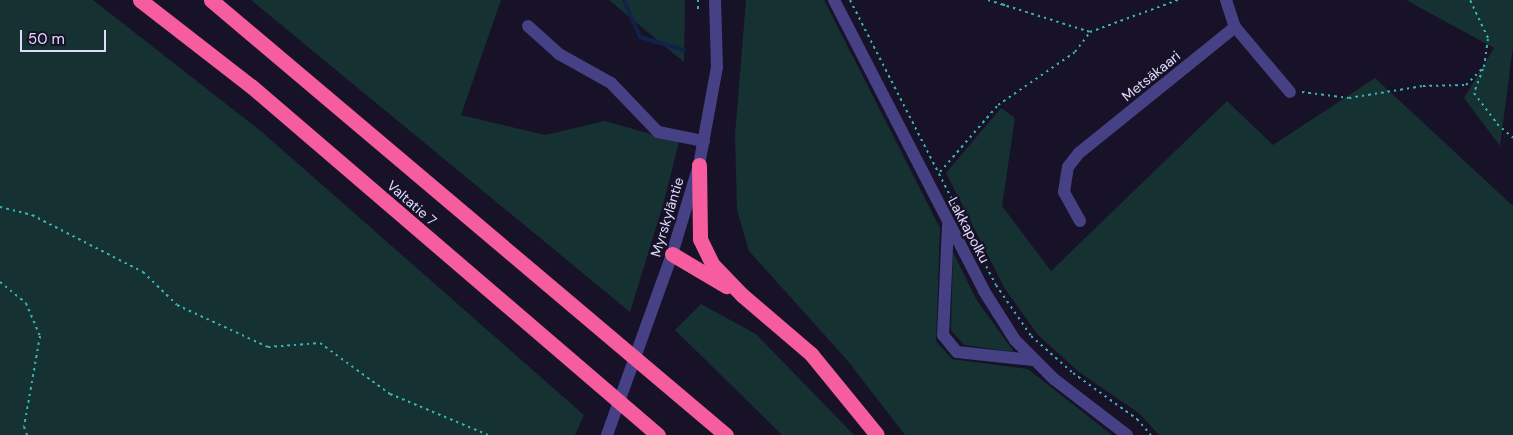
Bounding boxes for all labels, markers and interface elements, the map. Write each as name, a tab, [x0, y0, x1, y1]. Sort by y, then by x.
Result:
scale bar	[22, 20, 109, 52]
text: 50 m	[28, 29, 65, 49]
street label: Metsäkaari	[1118, 47, 1184, 105]
street label: Myrskyläntie	[647, 175, 687, 259]
street label: Valtatie 7	[384, 177, 440, 229]
street label: Lakkapolku	[945, 194, 993, 266]

